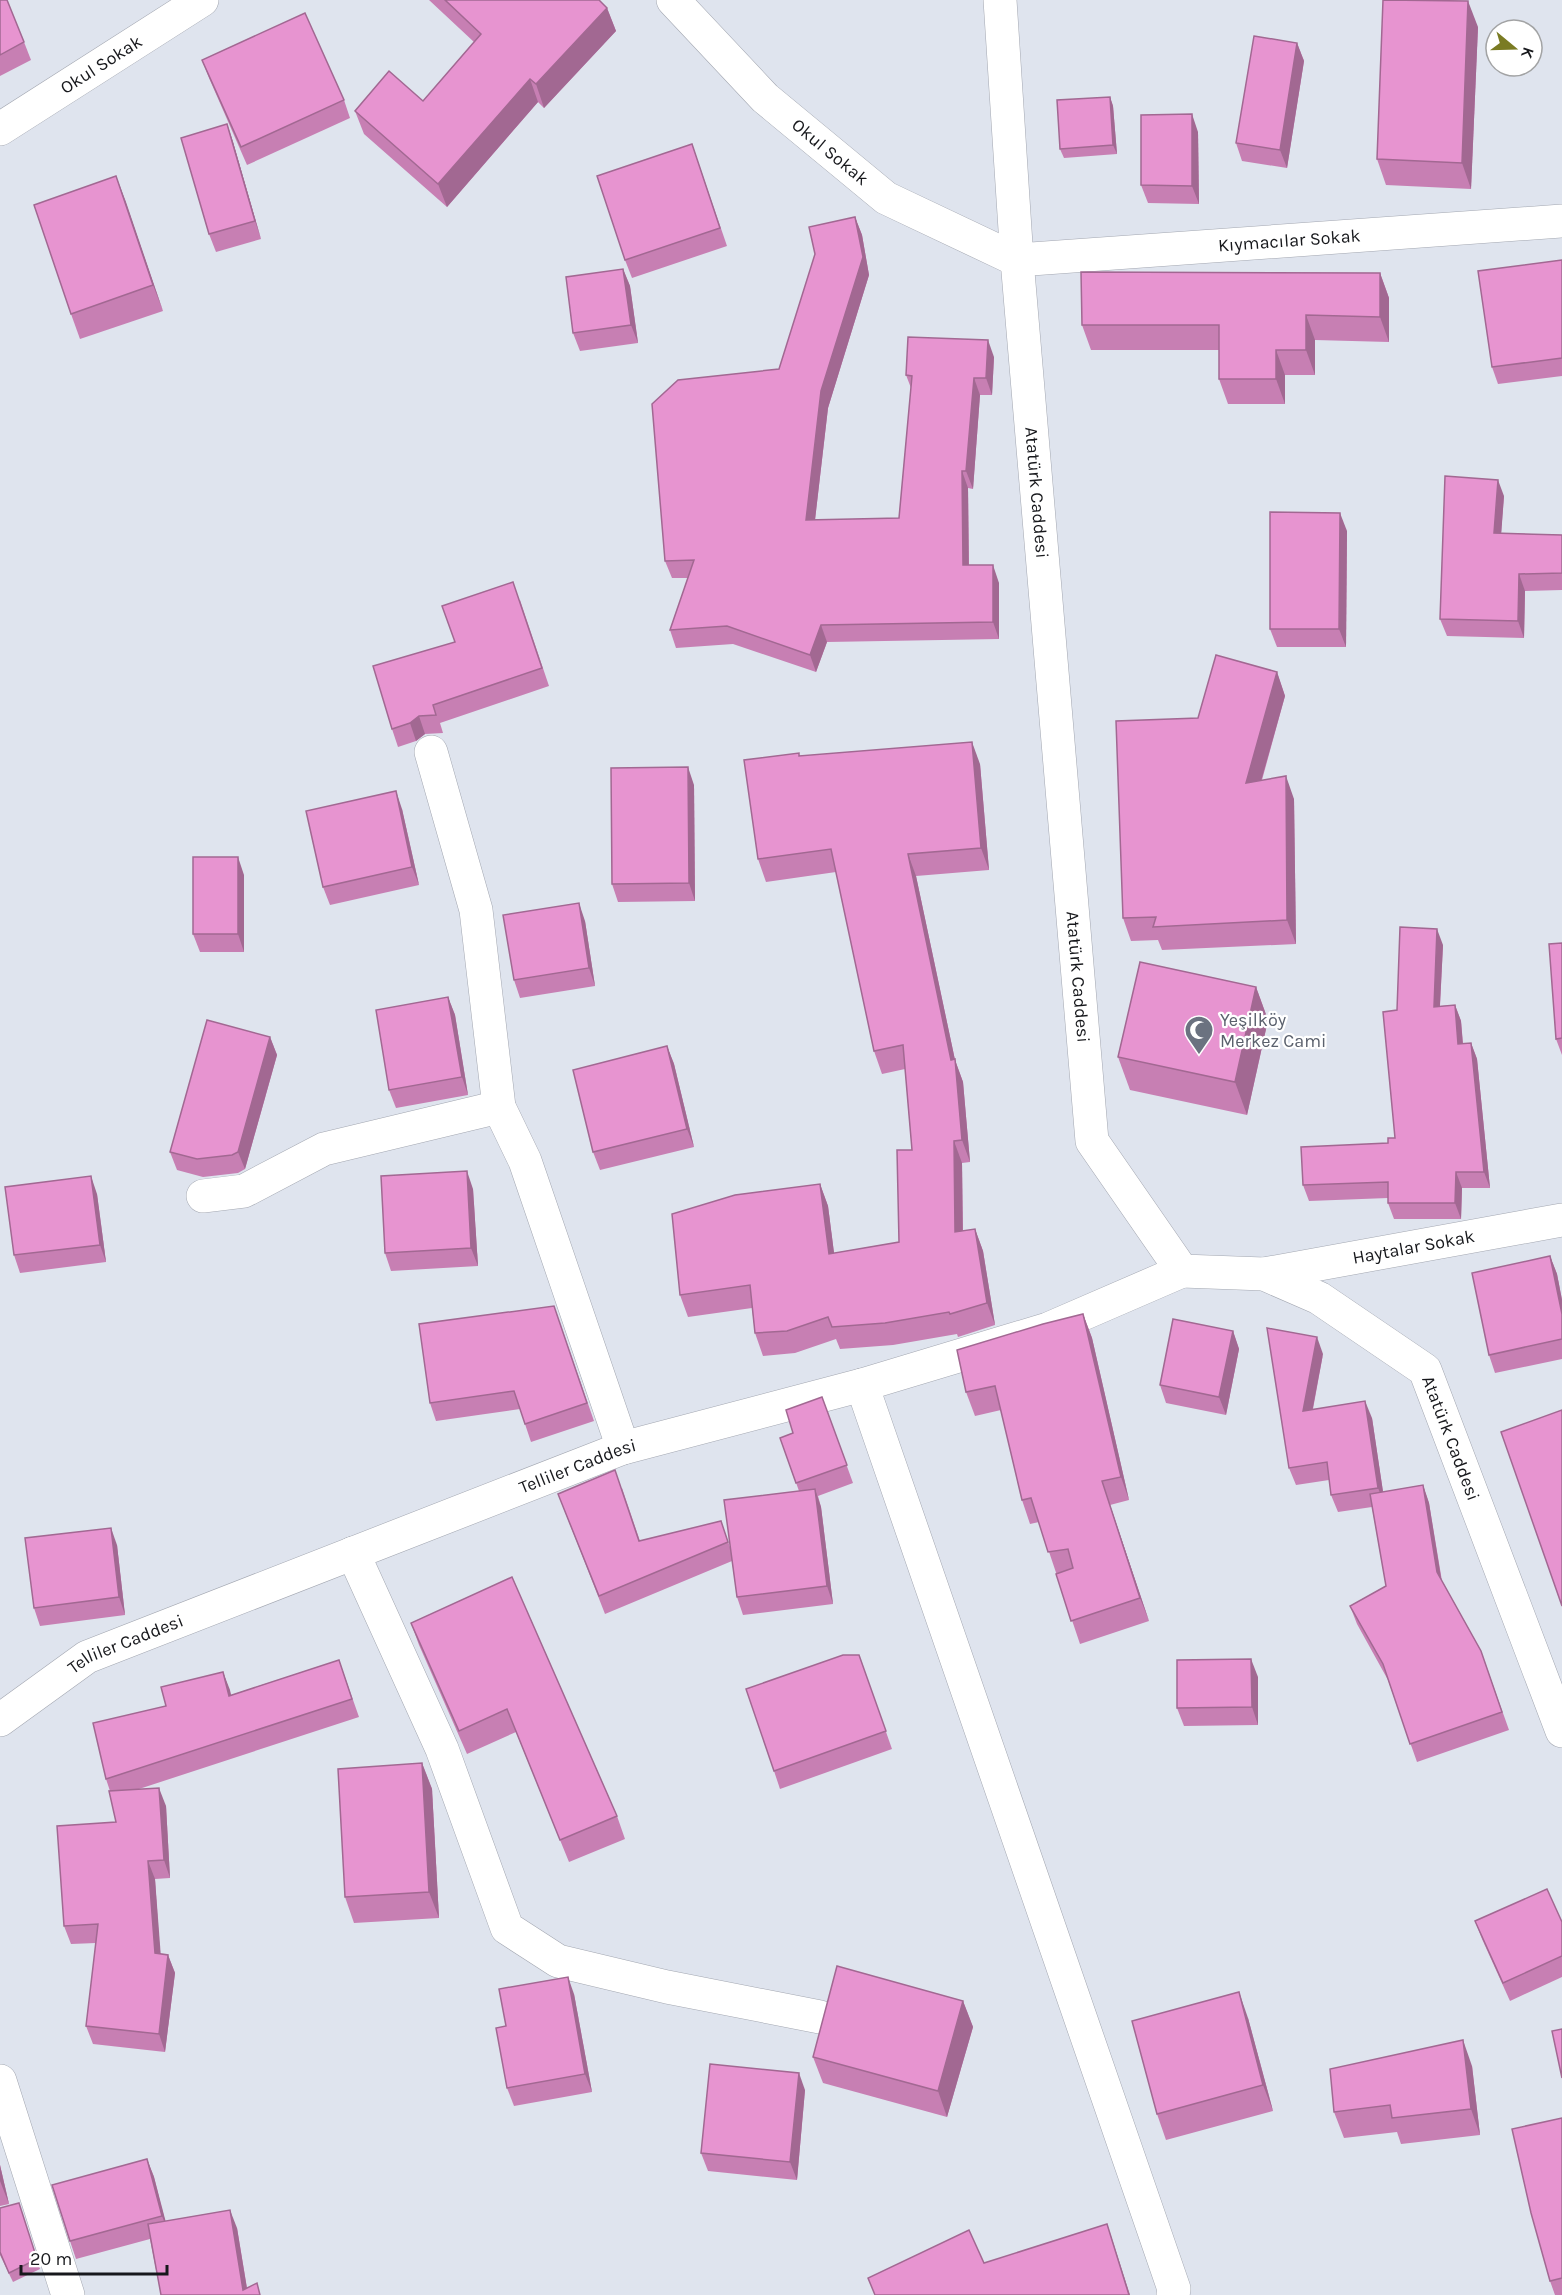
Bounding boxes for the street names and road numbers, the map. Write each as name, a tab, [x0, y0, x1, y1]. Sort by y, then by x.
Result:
street label: Okul Sokak	[56, 30, 146, 99]
street label: Okul Sokak	[787, 114, 873, 190]
street label: Kıymacılar Sokak	[1217, 224, 1361, 257]
street label: Atatürk Caddesi	[1020, 426, 1053, 559]
street label: Atatürk Caddesi	[1061, 910, 1095, 1044]
street label: Haytalar Sokak	[1351, 1225, 1476, 1269]
street label: Atatürk Caddesi	[1417, 1373, 1485, 1504]
street label: Telliler Caddesi	[516, 1434, 639, 1498]
street label: Telliler Caddesi	[63, 1610, 187, 1678]

